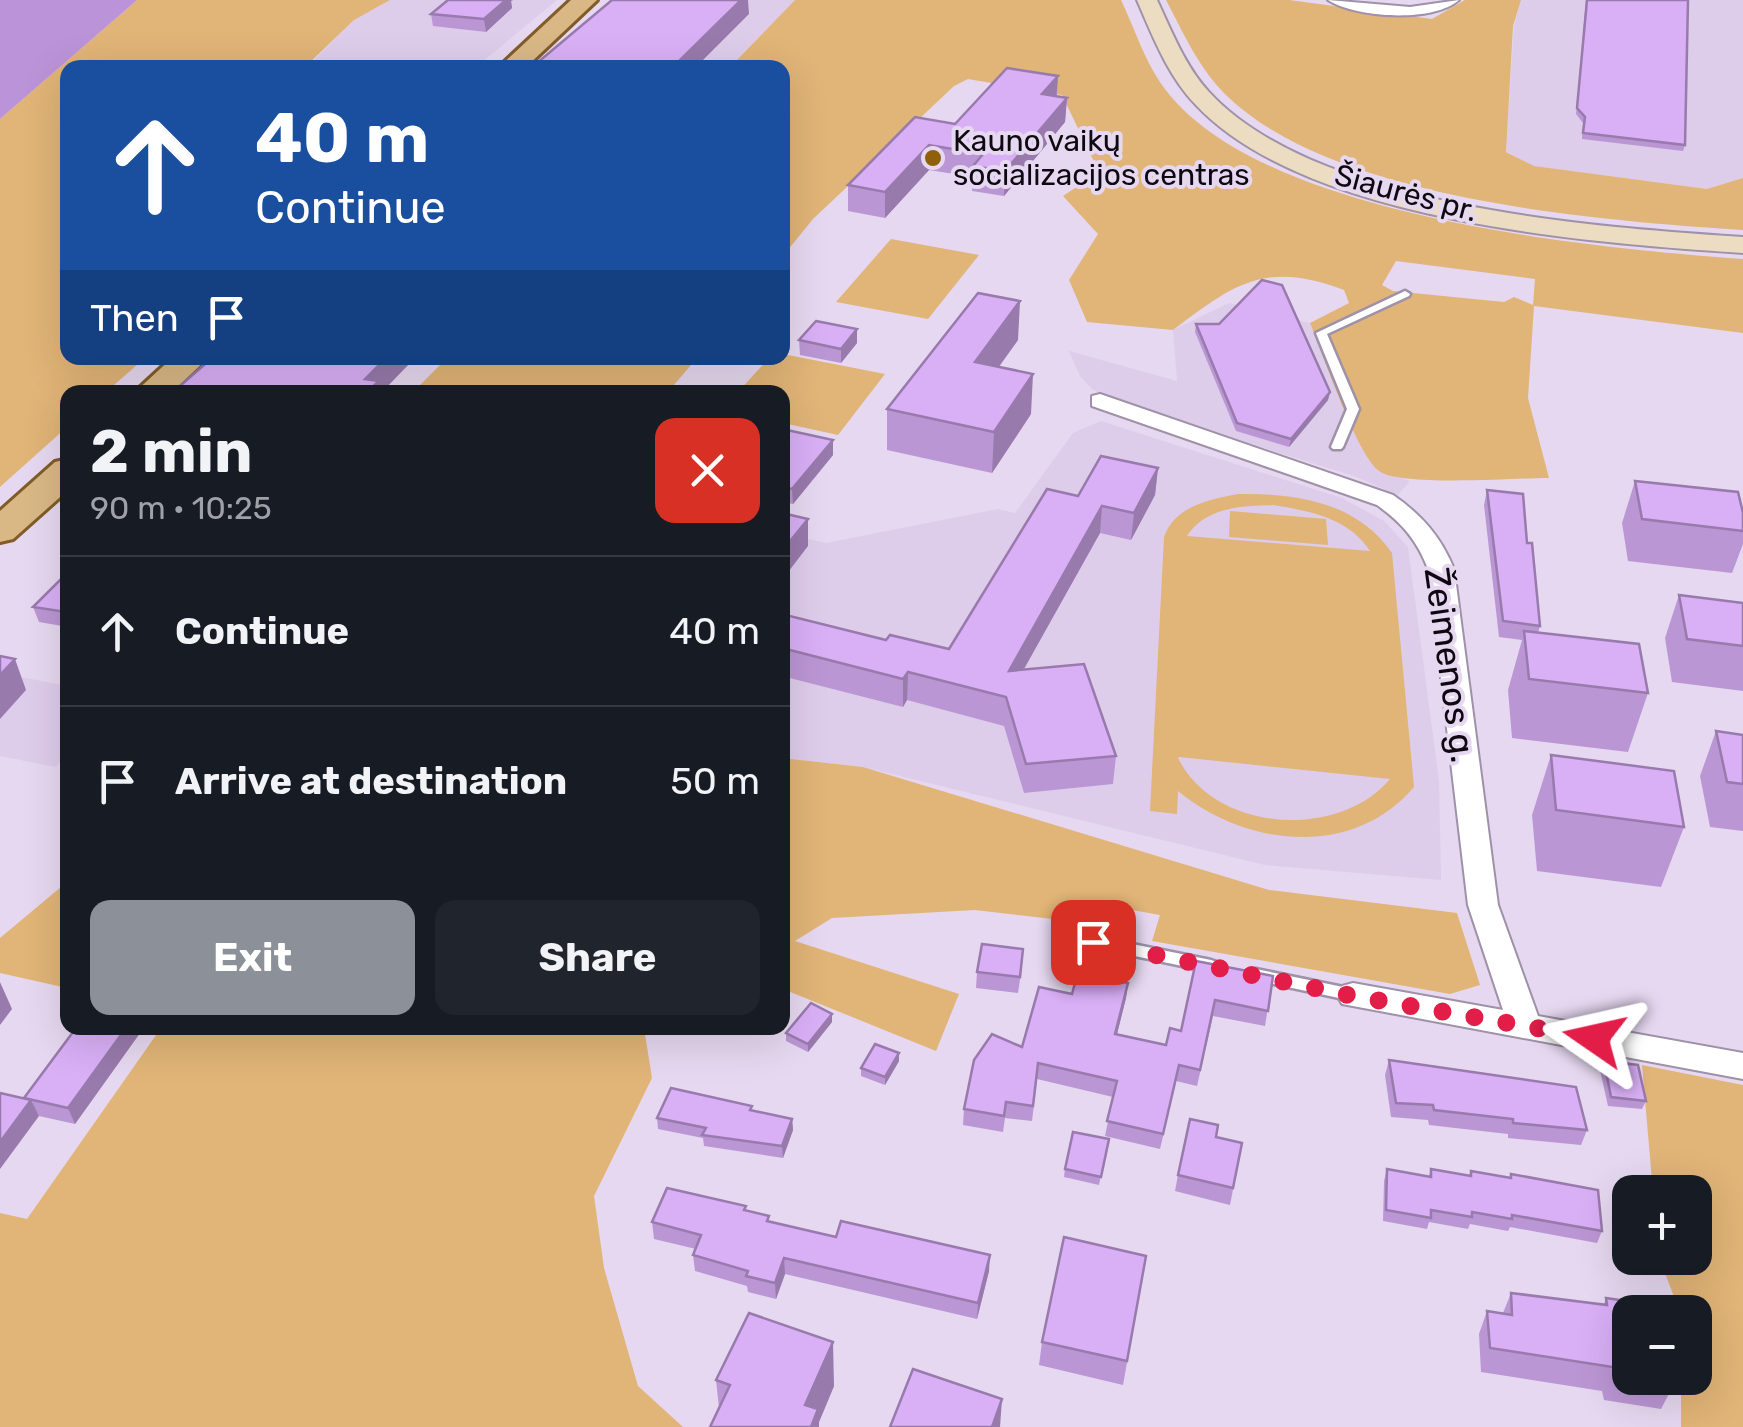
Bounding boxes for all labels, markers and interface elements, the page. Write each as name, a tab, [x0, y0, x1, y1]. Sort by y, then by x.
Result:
text: 40 m	[255, 97, 429, 180]
icon: ahead	[90, 100, 220, 230]
place label: Kauno vaikų socializacijos centras	[953, 123, 1250, 193]
marker: Kauno vaikų socializacijos centras	[922, 147, 944, 169]
street label: Šiaurės pr.	[1331, 157, 1481, 229]
text: Continue	[255, 181, 446, 234]
icon: arrive	[199, 290, 254, 345]
text: Then	[90, 295, 179, 341]
text: 2 min	[90, 416, 252, 487]
button: close	[655, 418, 760, 523]
text: 90 m · 10:25	[90, 489, 272, 527]
street label: Žeimenos g.	[1416, 565, 1484, 765]
icon: ahead	[90, 604, 145, 659]
text: Continue	[175, 608, 349, 654]
text: 40 m	[669, 608, 760, 654]
icon: arrive	[90, 754, 145, 809]
text: Arrive at destination	[175, 758, 567, 804]
text: 50 m	[670, 758, 760, 804]
button: Exit	[90, 900, 415, 1015]
button: Share	[435, 900, 760, 1015]
pin	[1051, 900, 1136, 985]
icon: arrive	[1066, 915, 1121, 970]
position arrow	[1542, 986, 1646, 1090]
map controls	[1612, 1175, 1712, 1395]
button: +	[1612, 1175, 1712, 1275]
button: −	[1612, 1295, 1712, 1395]

